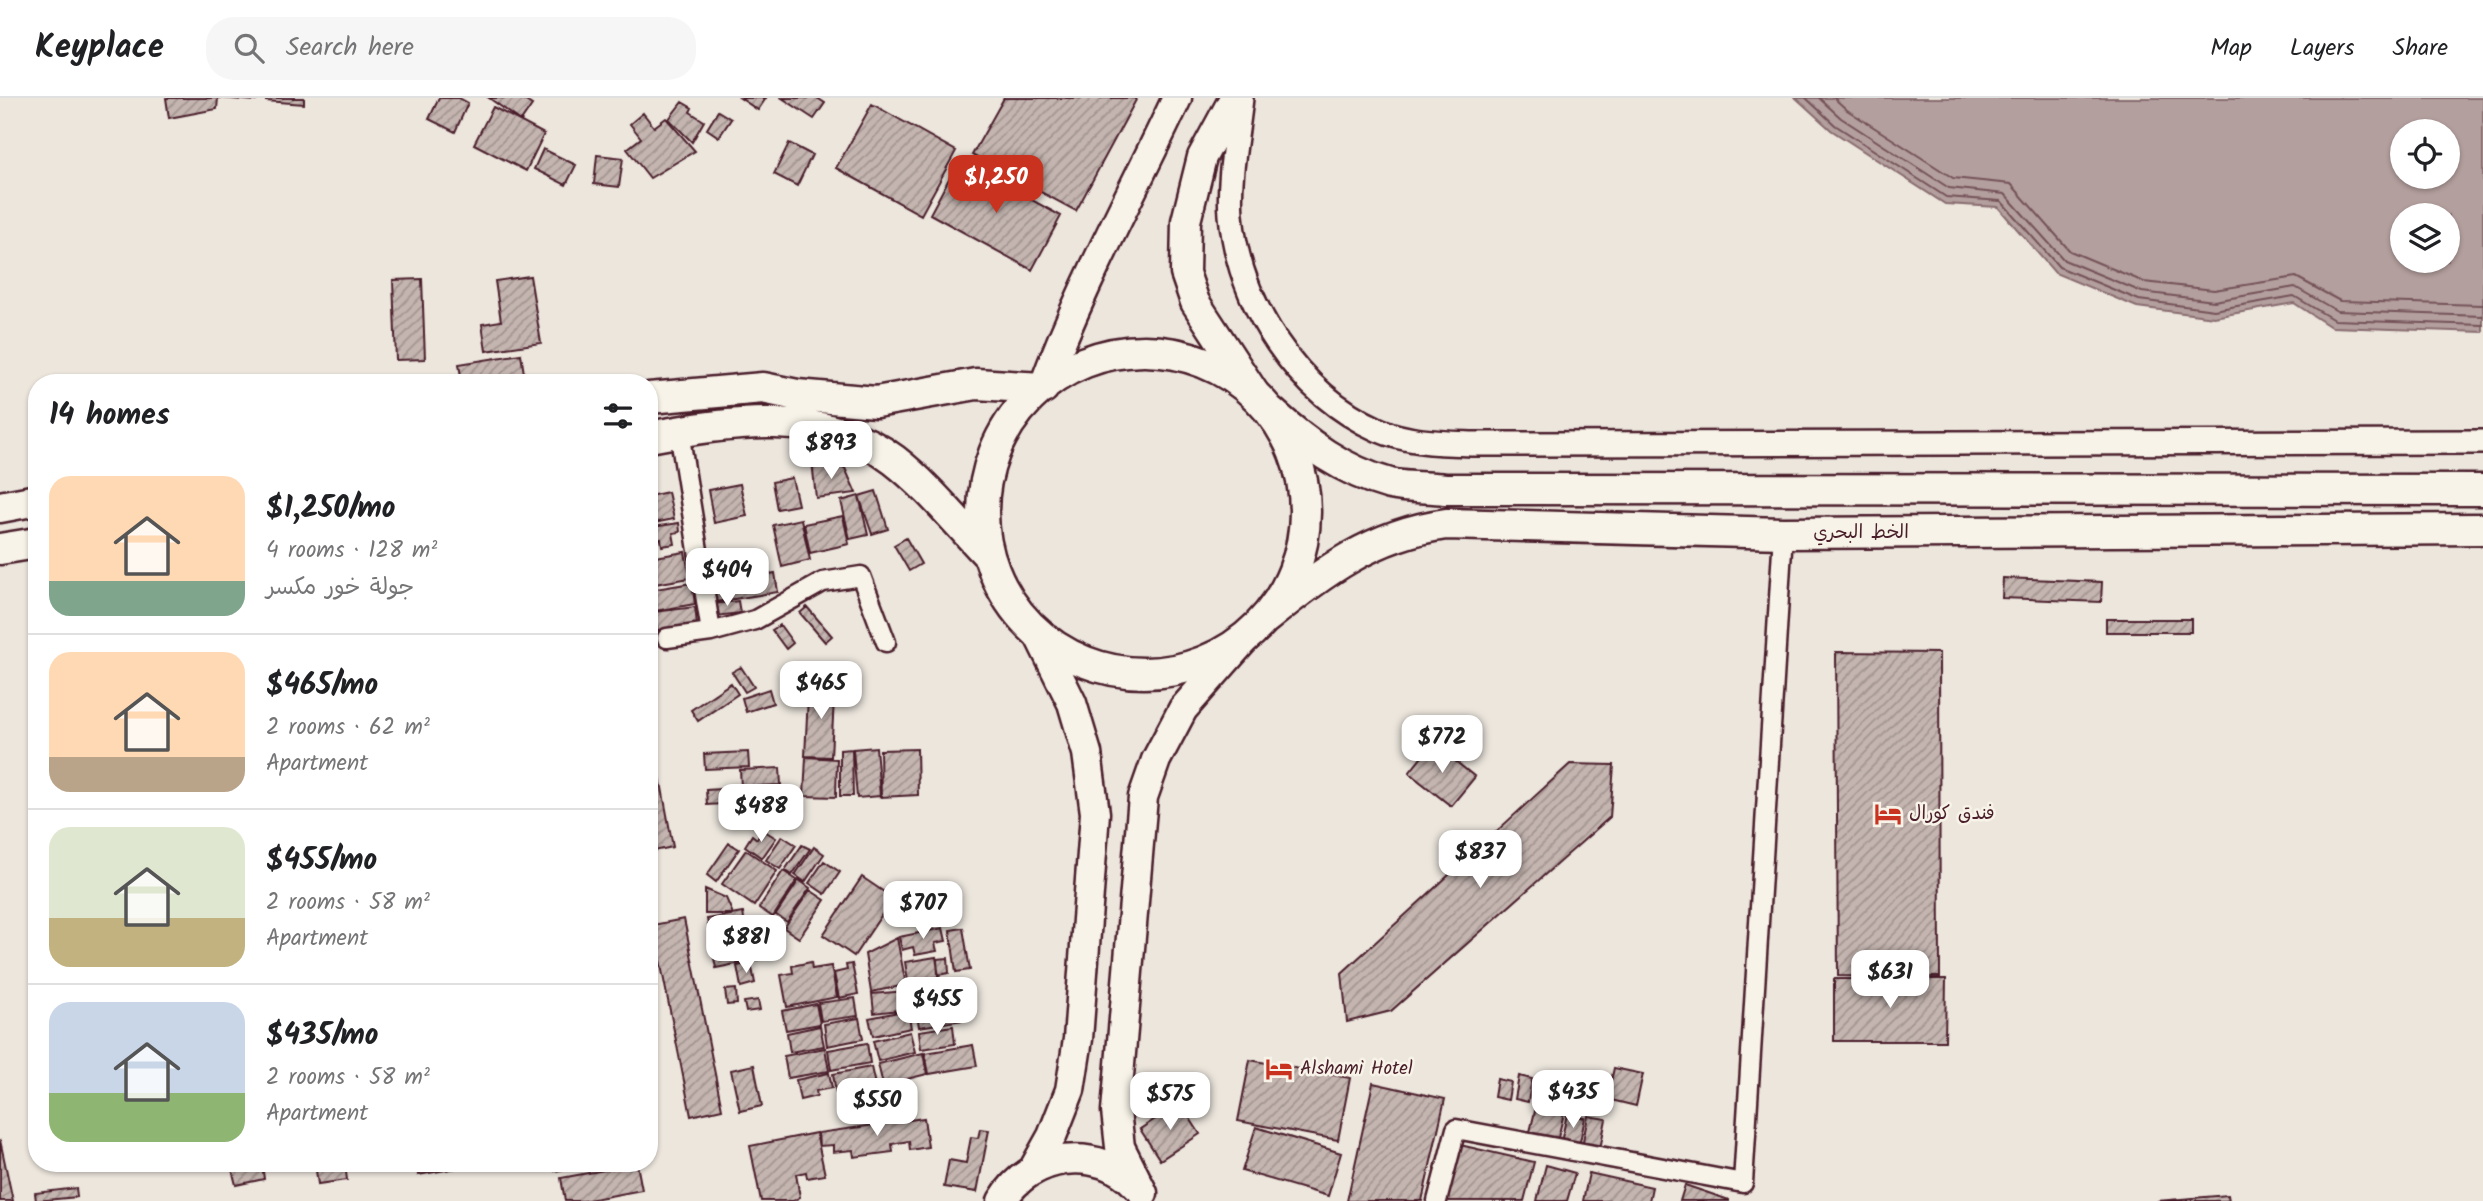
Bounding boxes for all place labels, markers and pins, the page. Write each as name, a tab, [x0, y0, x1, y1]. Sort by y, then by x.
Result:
pin: $1,250	[939, 156, 1053, 215]
pin: $893	[790, 422, 872, 481]
pin: $404	[686, 548, 768, 608]
pin: $465	[780, 662, 862, 721]
pin: $772	[1401, 716, 1483, 775]
pin: $488	[720, 784, 802, 844]
hotel icon: فندق كورال	[1873, 799, 1903, 829]
place label: فندق كورال	[1909, 799, 1995, 829]
pin: $837	[1439, 830, 1521, 890]
pin: $707	[882, 882, 964, 941]
pin: $881	[705, 916, 787, 975]
pin: $631	[1849, 950, 1931, 1010]
pin: $455	[896, 978, 978, 1037]
hotel icon: Alshami Hotel	[1264, 1054, 1294, 1084]
place label: Alshami Hotel	[1300, 1054, 1413, 1084]
pin: $435	[1532, 1070, 1614, 1130]
pin: $575	[1129, 1072, 1211, 1132]
pin: $550	[836, 1079, 918, 1138]

